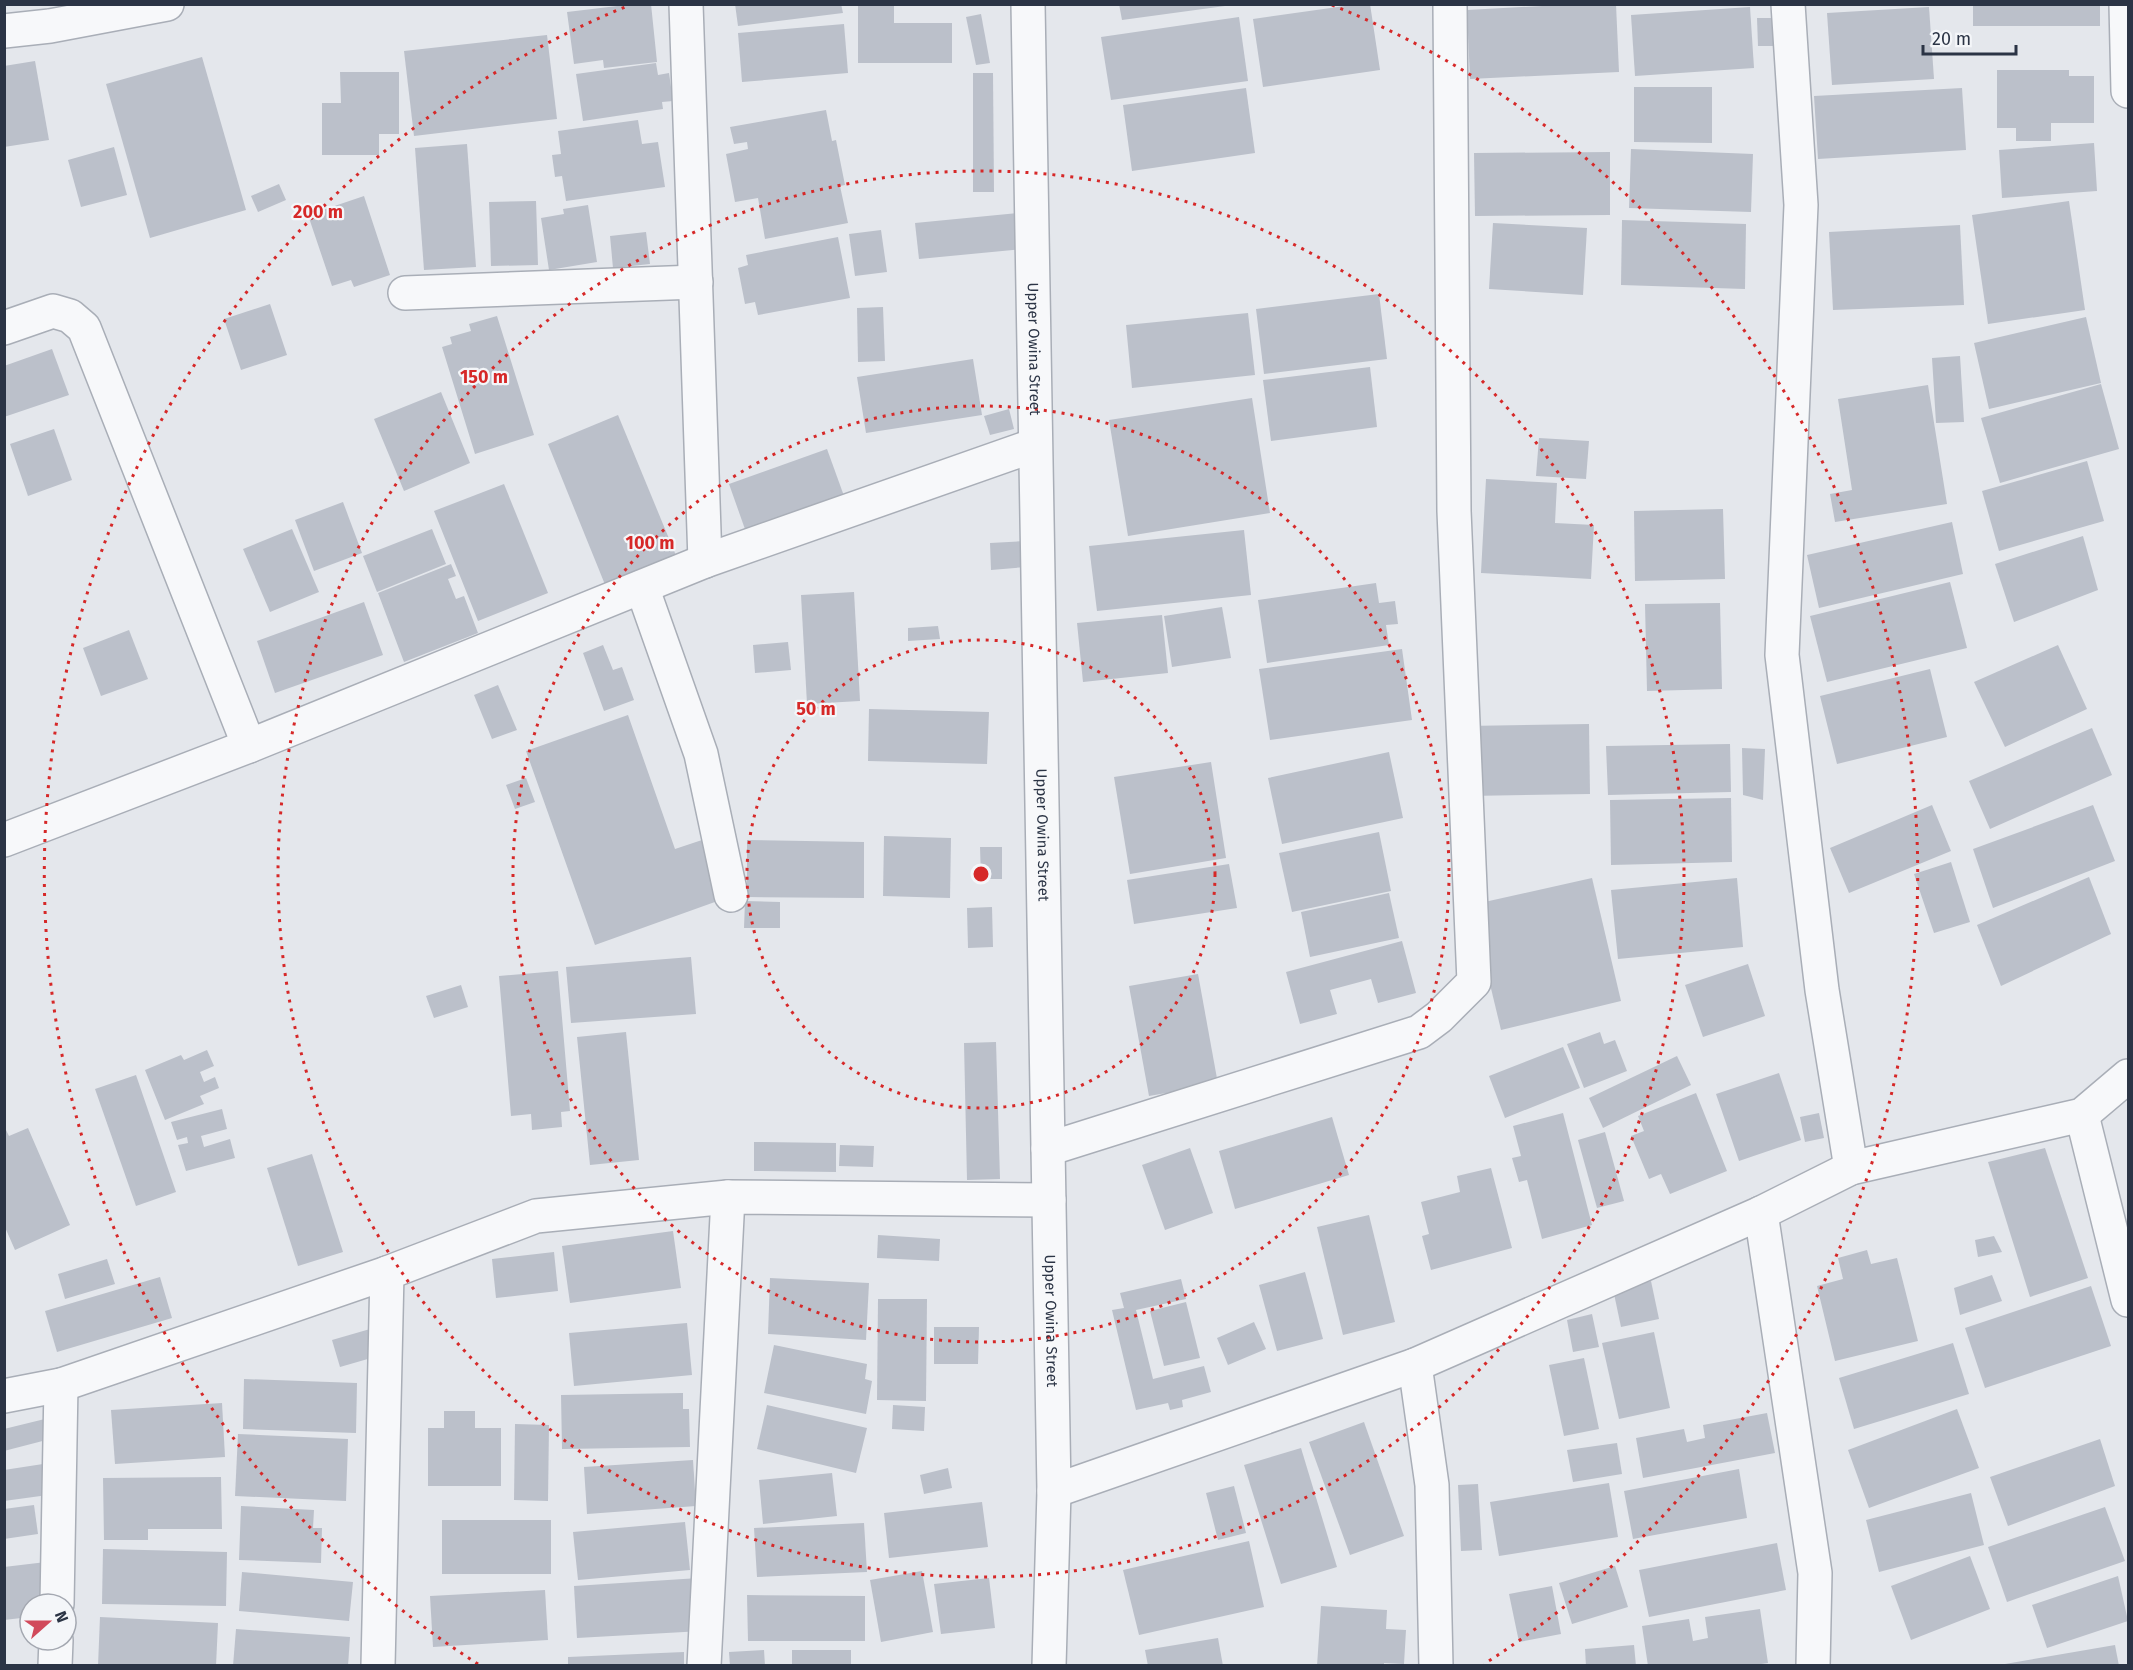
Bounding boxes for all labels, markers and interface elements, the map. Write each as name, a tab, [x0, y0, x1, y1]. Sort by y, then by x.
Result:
scale bar	[1923, 18, 2016, 56]
text: 20 m	[1932, 28, 1971, 50]
text: 200 m	[293, 201, 343, 223]
street label: Upper Owina Street	[1024, 282, 1044, 416]
text: 150 m	[460, 366, 508, 388]
text: 100 m	[626, 532, 674, 554]
text: 50 m	[796, 698, 836, 720]
street label: Upper Owina Street	[1032, 768, 1053, 902]
centre of rings	[971, 864, 991, 884]
street label: Upper Owina Street	[1041, 1254, 1061, 1388]
north arrow	[18, 1592, 78, 1652]
text: N	[51, 1608, 72, 1625]

